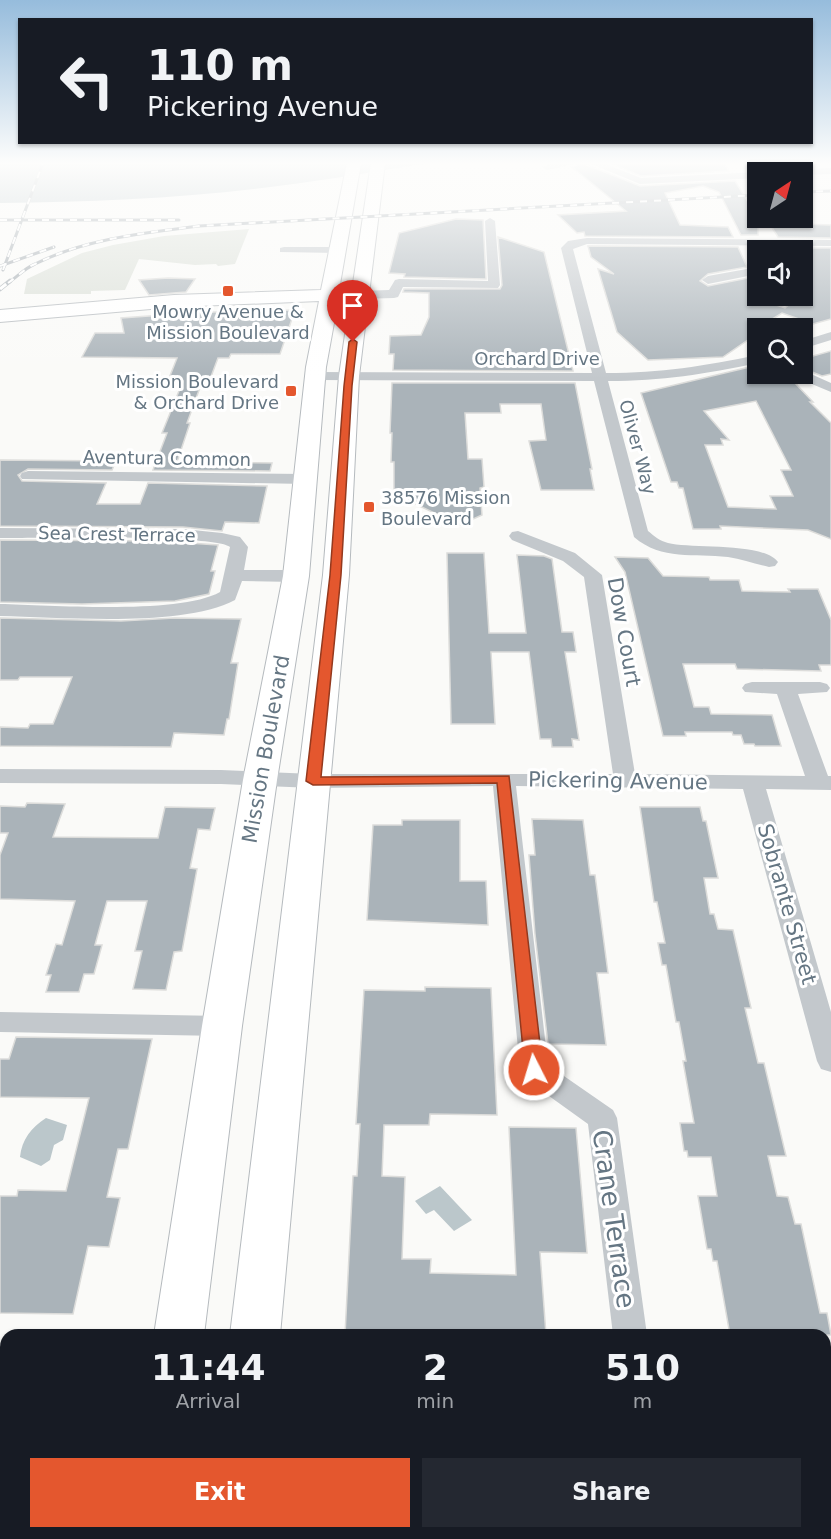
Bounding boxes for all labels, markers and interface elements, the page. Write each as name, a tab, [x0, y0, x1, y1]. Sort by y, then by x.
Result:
text: 110 m	[147, 41, 293, 90]
icon: left	[48, 42, 126, 120]
text: Pickering Avenue	[147, 91, 378, 122]
north arrow	[747, 162, 813, 228]
map controls	[747, 162, 813, 384]
button: sound	[747, 240, 813, 306]
pin	[327, 280, 378, 342]
marker: Mowry Avenue & Mission Boulevard	[221, 284, 235, 298]
icon: arrive	[336, 289, 369, 322]
place label: Mowry Avenue & Mission Boulevard	[146, 301, 310, 343]
button: search	[747, 318, 813, 384]
street label: Orchard Drive	[474, 348, 600, 369]
place label: Mission Boulevard & Orchard Drive	[116, 371, 279, 413]
marker: Mission Boulevard & Orchard Drive	[284, 384, 298, 398]
street label: Oliver Way	[615, 397, 661, 497]
street label: Aventura Common	[83, 446, 251, 470]
place label: 38576 Mission Boulevard	[381, 487, 511, 529]
marker: 38576 Mission Boulevard	[362, 500, 376, 514]
street label: Sea Crest Terrace	[38, 522, 196, 546]
street label: Dow Court	[603, 575, 645, 689]
street label: Mission Boulevard	[238, 653, 294, 845]
street label: Pickering Avenue	[528, 767, 708, 795]
street label: Sobrante Street	[753, 821, 821, 987]
position arrow	[502, 1038, 566, 1102]
street label: Crane Terrace	[587, 1128, 641, 1310]
text: 11:44	[151, 1347, 265, 1388]
text: 2	[423, 1347, 448, 1388]
text: 510	[605, 1347, 680, 1388]
text: Arrival	[176, 1389, 241, 1413]
text: min	[416, 1389, 454, 1413]
text: m	[633, 1389, 652, 1413]
button: Exit	[30, 1458, 410, 1527]
button: Share	[422, 1458, 801, 1527]

